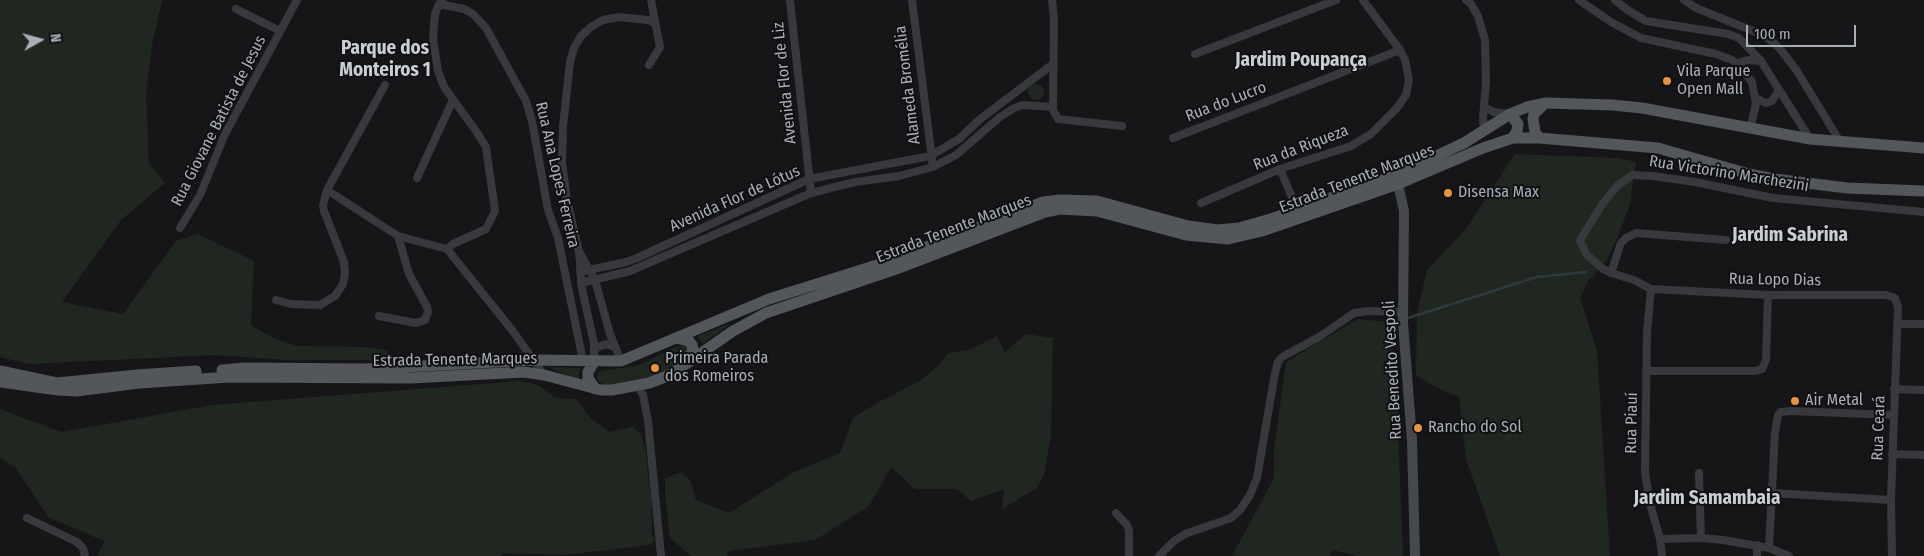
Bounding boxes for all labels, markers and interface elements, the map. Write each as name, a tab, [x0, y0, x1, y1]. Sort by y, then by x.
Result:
north arrow	[15, 15, 65, 65]
scale bar	[1749, 15, 1859, 47]
street label: Avenida Flor de Liz	[769, 21, 801, 145]
street label: Alameda Bromélia	[891, 25, 925, 145]
text: 100 m	[1754, 25, 1791, 43]
street label: Rua Giovane Batista de Jesus	[168, 32, 270, 210]
text: N	[46, 33, 64, 43]
district label: Parque dos Monteiros 1	[339, 38, 431, 82]
district label: Jardim Poupança	[1235, 50, 1367, 72]
place label: Vila Parque Open Mall	[1677, 62, 1750, 100]
marker: Vila Parque Open Mall	[1661, 75, 1673, 87]
street label: Rua do Lucro	[1183, 78, 1269, 126]
street label: Rua Ana Lopes Ferreira	[531, 100, 583, 250]
street label: Rua da Riqueza	[1251, 121, 1351, 175]
street label: Estrada Tenente Marques	[1277, 141, 1437, 217]
street label: Rua Victorino Marchezini	[1648, 152, 1810, 196]
street label: Avenida Flor de Lótus	[667, 162, 803, 236]
place label: Disensa Max	[1458, 183, 1539, 203]
marker: Disensa Max	[1442, 187, 1454, 199]
street label: Estrada Tenente Marques	[874, 191, 1034, 267]
district label: Jardim Sabrina	[1732, 225, 1848, 247]
street label: Rua Lopo Dias	[1729, 270, 1821, 290]
street label: Rua Benedito Vespoli	[1380, 300, 1406, 440]
street label: Estrada Tenente Marques	[373, 349, 537, 371]
place label: Primeira Parada dos Romeiros	[665, 349, 768, 387]
marker: Primeira Parada dos Romeiros	[649, 362, 661, 374]
place label: Air Metal	[1805, 391, 1863, 411]
street label: Rua Piauí	[1622, 392, 1642, 454]
marker: Air Metal	[1789, 395, 1801, 407]
street label: Rua Ceará	[1868, 395, 1890, 461]
place label: Rancho do Sol	[1428, 418, 1522, 438]
marker: Rancho do Sol	[1412, 422, 1424, 434]
district label: Jardim Samambaia	[1634, 488, 1780, 510]

